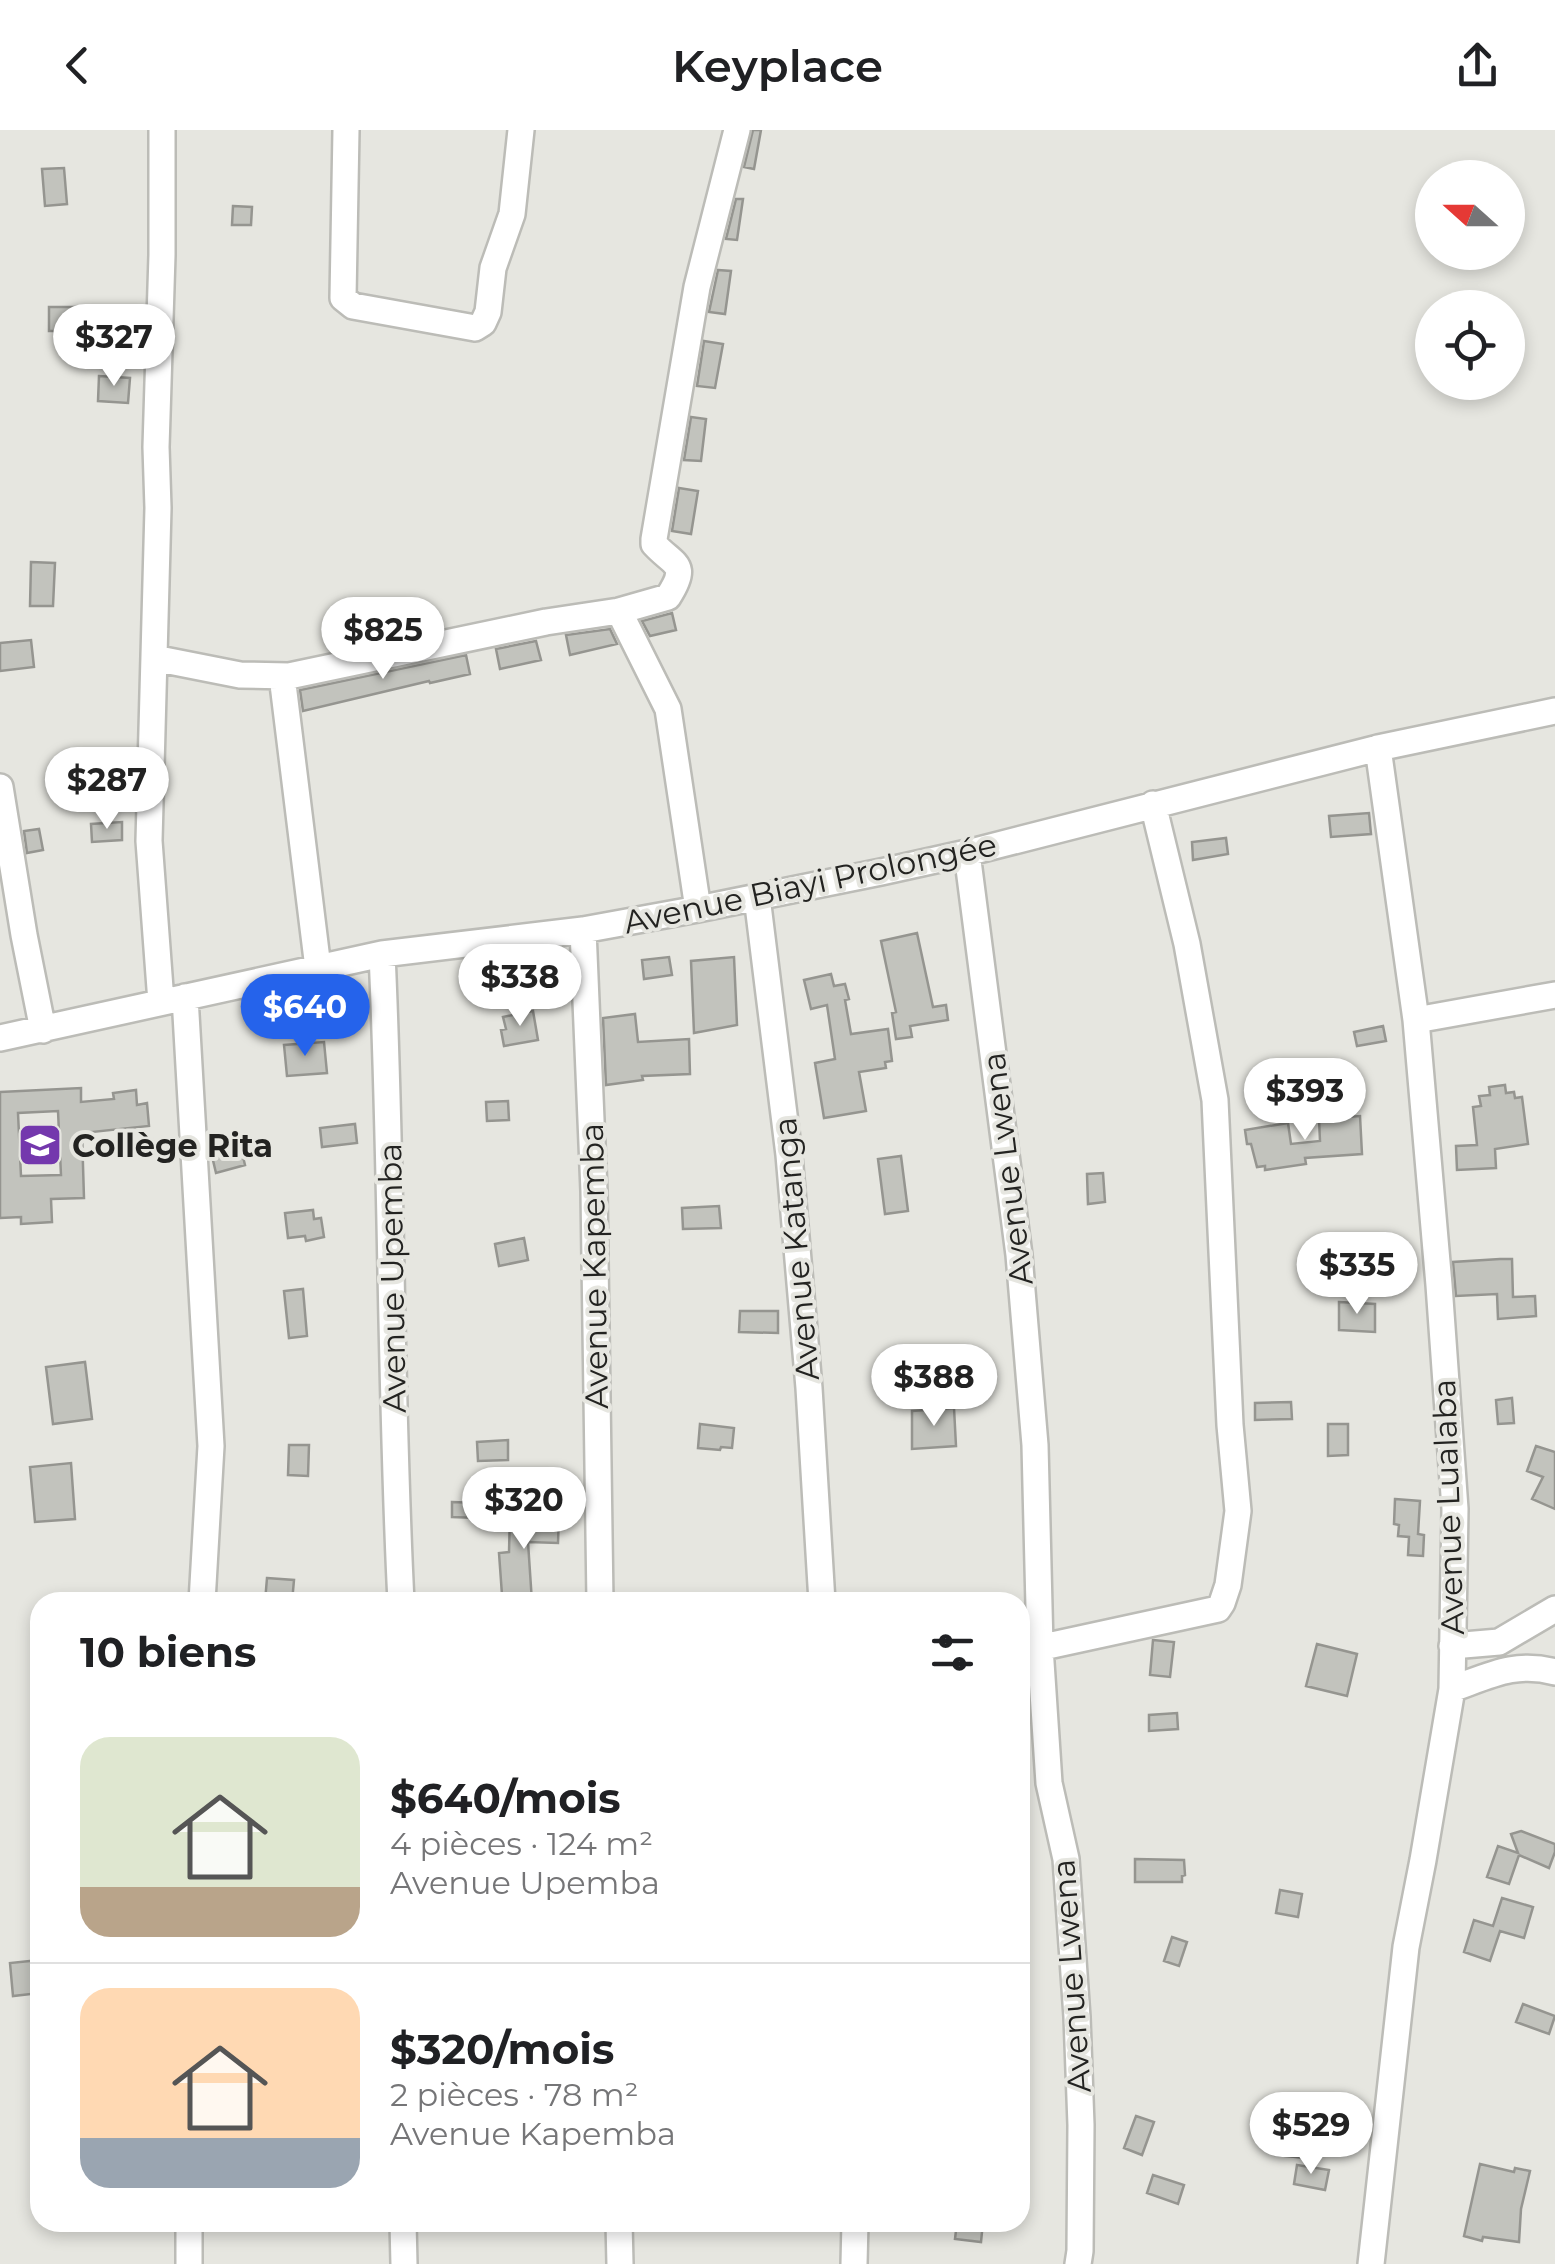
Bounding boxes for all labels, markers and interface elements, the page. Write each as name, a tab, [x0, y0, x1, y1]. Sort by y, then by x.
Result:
icon: back	[50, 38, 105, 93]
text: Keyplace	[672, 38, 883, 93]
icon: share	[1450, 38, 1505, 93]
north arrow	[1415, 160, 1525, 270]
map controls	[1415, 160, 1525, 400]
button: locate	[1415, 290, 1525, 400]
pin: $327	[55, 304, 173, 389]
text: $327	[75, 317, 153, 356]
pin: $825	[324, 597, 442, 682]
text: $825	[343, 610, 423, 649]
pin: $287	[48, 747, 166, 832]
text: $287	[67, 760, 147, 799]
street label: Avenue Biayi Prolongée	[620, 824, 1000, 942]
pin: $338	[461, 944, 579, 1029]
text: $338	[480, 957, 560, 996]
pin: $640	[246, 974, 364, 1059]
text: $640	[263, 987, 347, 1026]
street label: Avenue Lwena	[973, 1050, 1041, 1288]
pin: $393	[1246, 1058, 1364, 1143]
text: $393	[1266, 1071, 1344, 1110]
street label: Avenue Katanga	[765, 1116, 827, 1382]
school or university icon: Collège Rita	[17, 1122, 63, 1168]
street label: Avenue Kapemba	[572, 1123, 616, 1409]
place label: Collège Rita	[72, 1126, 273, 1165]
street label: Avenue Upemba	[370, 1143, 414, 1413]
pin: $335	[1298, 1232, 1416, 1317]
text: $335	[1319, 1245, 1395, 1284]
pin: $388	[875, 1344, 993, 1429]
text: $388	[893, 1357, 975, 1396]
street label: Avenue Lualaba	[1424, 1378, 1472, 1636]
pin: $320	[465, 1467, 583, 1552]
text: $320	[484, 1480, 564, 1519]
icon: filters	[925, 1625, 980, 1680]
text: 10 biens	[80, 1626, 256, 1678]
text: $640/mois	[390, 1772, 621, 1824]
icon: home	[160, 1777, 280, 1897]
text: 4 pièces · 124 m²	[390, 1824, 653, 1863]
street label: Avenue Lwena	[1043, 1858, 1099, 2094]
text: Avenue Upemba	[390, 1863, 660, 1902]
text: $320/mois	[390, 2023, 614, 2075]
icon: home	[160, 2028, 280, 2148]
text: 2 pièces · 78 m²	[390, 2075, 638, 2114]
pin: $529	[1252, 2092, 1370, 2177]
text: $529	[1272, 2105, 1350, 2144]
text: Avenue Kapemba	[390, 2114, 676, 2153]

